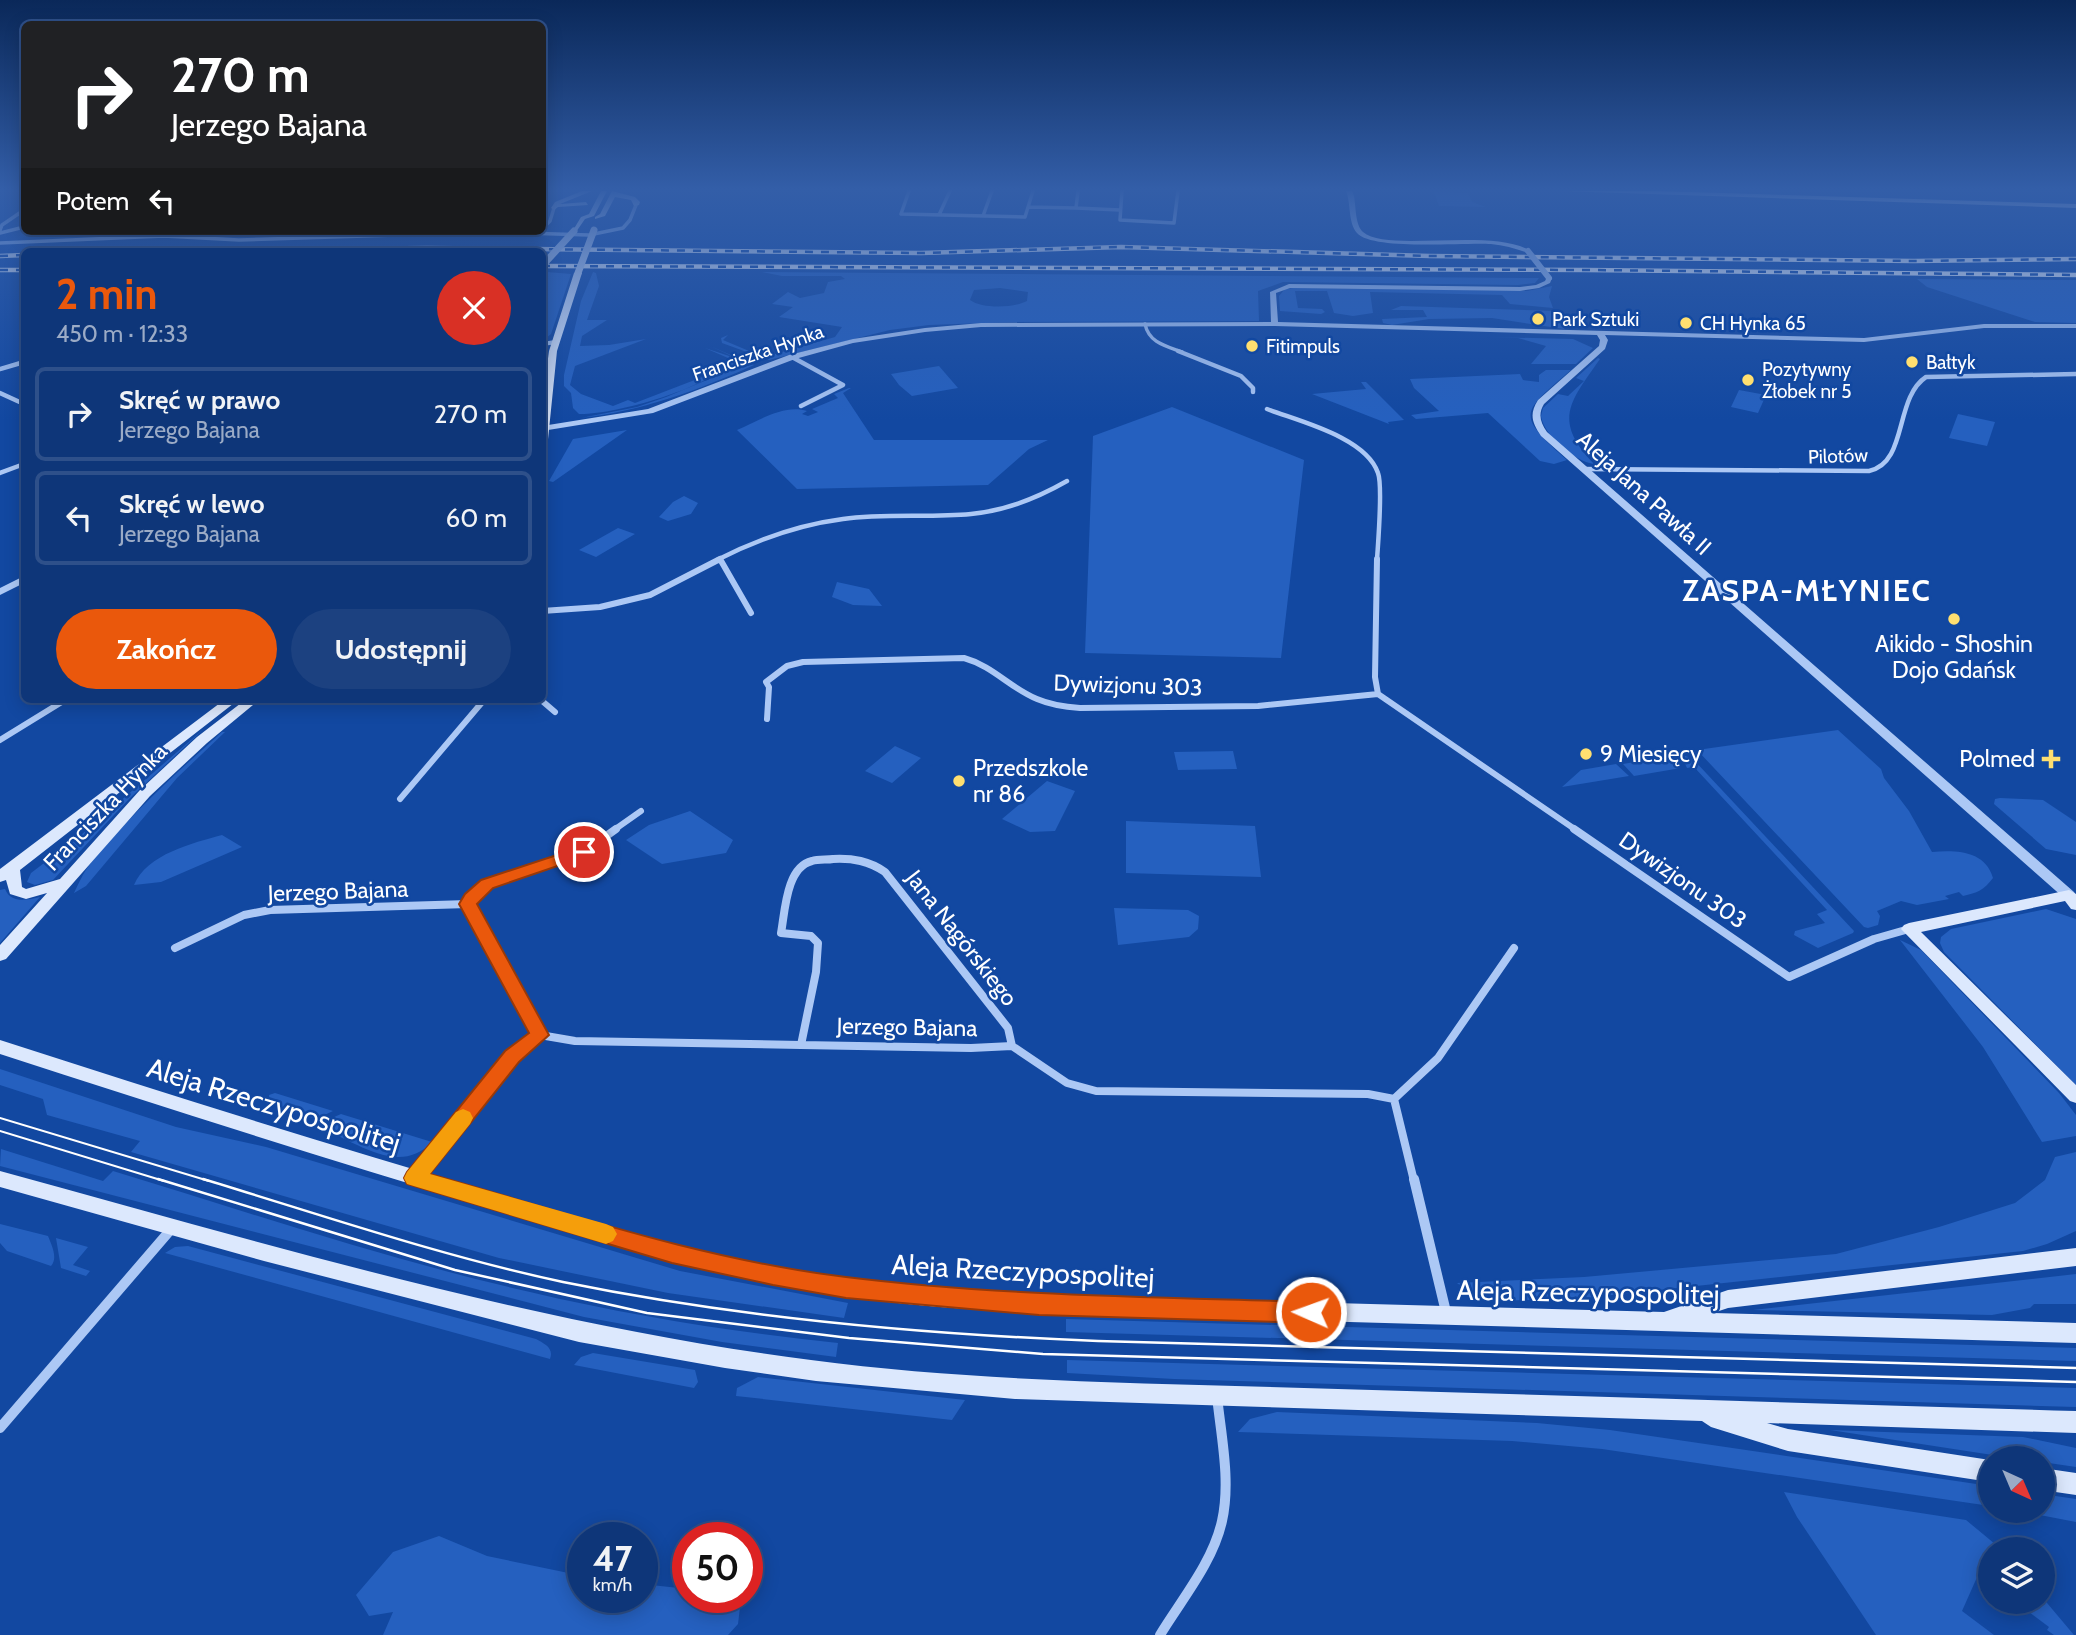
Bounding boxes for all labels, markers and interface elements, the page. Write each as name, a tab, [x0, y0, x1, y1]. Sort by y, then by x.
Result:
text: 270 m	[171, 45, 310, 104]
icon: right	[56, 49, 147, 140]
text: Jerzego Bajana	[171, 105, 367, 144]
icon: left	[143, 182, 181, 220]
text: Potem	[56, 185, 129, 217]
text: 2 min	[56, 268, 157, 320]
button: close	[437, 271, 511, 345]
place label: Park Sztuki	[1552, 308, 1639, 331]
marker: Park Sztuki	[1530, 311, 1546, 327]
place label: CH Hynka 65	[1700, 312, 1806, 335]
marker: CH Hynka 65	[1678, 315, 1694, 331]
text: 450 m · 12:33	[56, 320, 188, 348]
street label: Franciszka Hynka	[689, 320, 827, 386]
place label: Fitimpuls	[1266, 335, 1340, 358]
marker: Fitimpuls	[1244, 338, 1260, 354]
place label: Bałtyk	[1926, 351, 1976, 374]
marker: Bałtyk	[1904, 354, 1920, 370]
place label: Pozytywny Żłobek nr 5	[1762, 358, 1852, 403]
marker: Pozytywny Żłobek nr 5	[1740, 372, 1756, 388]
text: Skręć w prawo	[119, 384, 280, 416]
icon: right	[60, 395, 98, 433]
text: 270 m	[434, 398, 507, 430]
text: Jerzego Bajana	[119, 416, 260, 444]
street label: Aleja Jana Pawła II	[1571, 425, 1717, 561]
street label: Pilotów	[1808, 443, 1869, 469]
text: Skręć w lewo	[119, 488, 265, 520]
icon: left	[60, 499, 98, 537]
text: 60 m	[445, 502, 507, 534]
text: Jerzego Bajana	[119, 520, 260, 548]
district label: ZASPA-MŁYNIEC	[1682, 572, 1932, 609]
button: Zakończ	[56, 609, 277, 689]
button: Udostępnij	[291, 609, 511, 689]
marker: Aikido - Shoshin Dojo Gdańsk	[1946, 611, 1962, 627]
place label: Aikido - Shoshin Dojo Gdańsk	[1875, 630, 2033, 684]
street label: Dywizjonu 303	[1053, 668, 1203, 702]
street label: Franciszka Hynka	[37, 738, 173, 876]
place label: 9 Miesięcy	[1600, 740, 1702, 768]
place label: Polmed	[1959, 745, 2035, 773]
marker: 9 Miesięcy	[1578, 746, 1594, 762]
marker: Polmed	[2041, 749, 2061, 769]
place label: Przedszkole nr 86	[973, 754, 1088, 808]
marker: Przedszkole nr 86	[951, 773, 967, 789]
pin	[554, 822, 614, 882]
street label: Dywizjonu 303	[1614, 826, 1752, 934]
icon: arrive	[565, 833, 603, 871]
street label: Jana Nagórskiego	[900, 864, 1024, 1012]
street label: Jerzego Bajana	[266, 875, 409, 907]
street label: Jerzego Bajana	[835, 1012, 978, 1042]
street label: Aleja Rzeczypospolitej	[143, 1050, 405, 1160]
street label: Aleja Rzeczypospolitej	[891, 1247, 1155, 1295]
street label: Aleja Rzeczypospolitej	[1456, 1273, 1720, 1311]
position arrow	[1274, 1275, 1348, 1349]
north arrow	[1978, 1446, 2054, 1522]
map controls	[1978, 1446, 2055, 1614]
speed limit sign: 50	[672, 1522, 763, 1613]
text: 47	[593, 1537, 632, 1580]
button: layers	[1978, 1537, 2055, 1614]
text: km/h	[593, 1574, 632, 1596]

